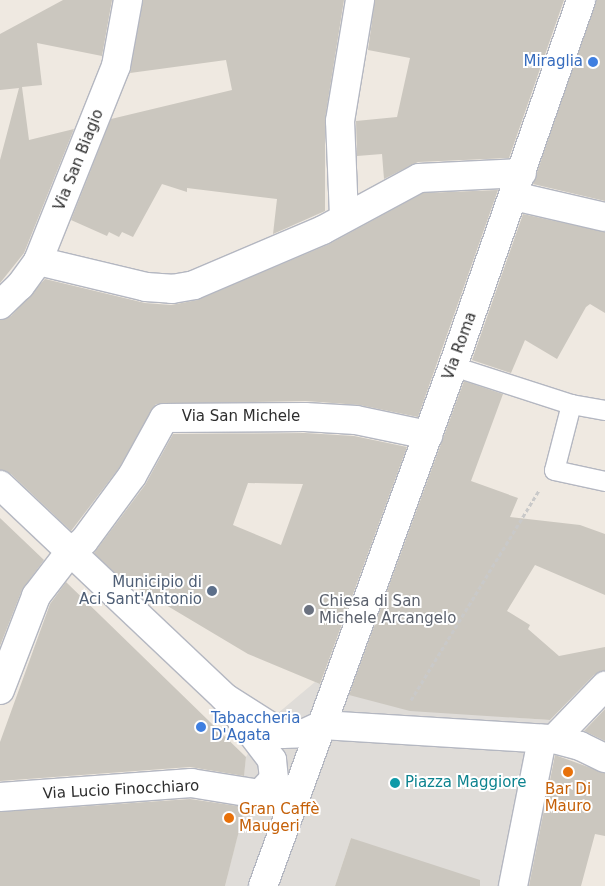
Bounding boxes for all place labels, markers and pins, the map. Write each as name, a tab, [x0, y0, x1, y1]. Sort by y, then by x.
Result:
place label: Miraglia	[523, 53, 583, 71]
marker: Miraglia	[587, 56, 599, 68]
place label: Municipio di Aci Sant'Antonio	[79, 573, 202, 608]
marker: Municipio di Aci Sant'Antonio	[206, 585, 218, 597]
place label: Chiesa di San Michele Arcangelo	[319, 592, 456, 627]
marker: Chiesa di San Michele Arcangelo	[303, 604, 315, 616]
place label: Tabaccheria D'Agata	[211, 709, 300, 744]
marker: Tabaccheria D'Agata	[195, 721, 207, 733]
marker: Bar Di Mauro	[562, 766, 574, 778]
place label: Piazza Maggiore	[405, 774, 526, 792]
marker: Piazza Maggiore	[389, 777, 401, 789]
place label: Bar Di Mauro	[545, 780, 591, 815]
place label: Gran Caffè Maugeri	[239, 800, 319, 835]
marker: Gran Caffè Maugeri	[223, 812, 235, 824]

